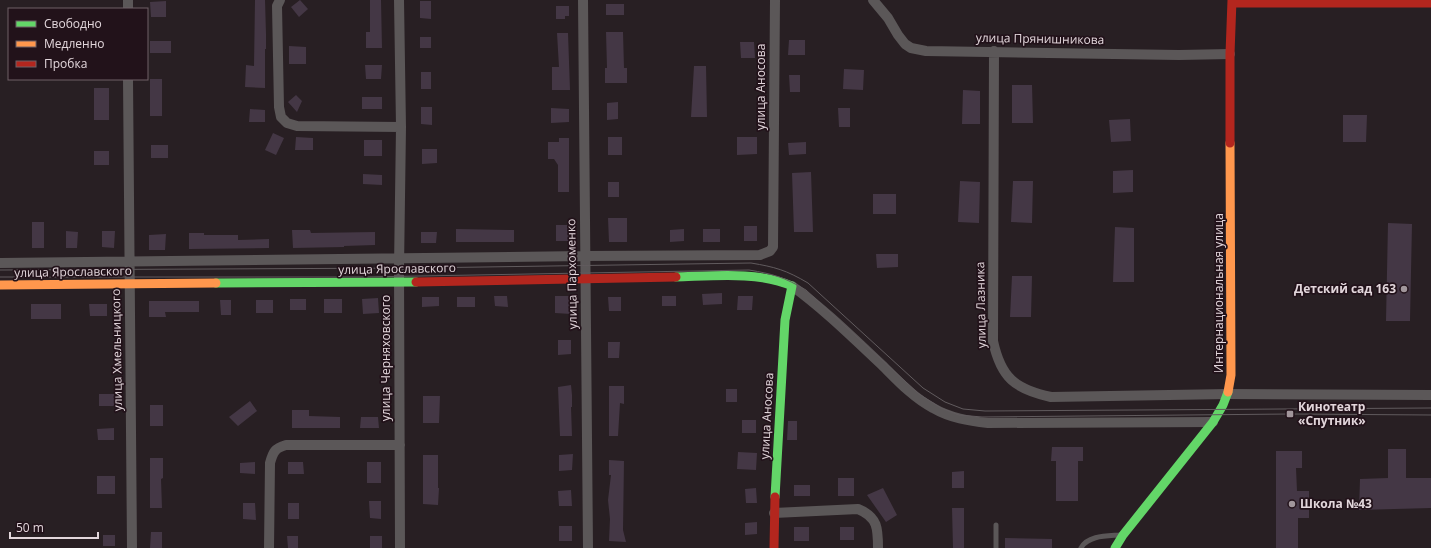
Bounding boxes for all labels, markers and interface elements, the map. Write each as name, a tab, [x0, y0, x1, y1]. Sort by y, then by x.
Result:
legend	[8, 8, 148, 80]
text: Свободно	[44, 15, 102, 32]
street label: улица Прянишникова	[976, 29, 1104, 48]
text: Медленно	[44, 35, 104, 52]
street label: улица Аносова	[752, 44, 769, 130]
text: Пробка	[44, 55, 87, 72]
street label: Интернациональная улица	[1210, 213, 1227, 373]
street label: улица Пархоменко	[562, 219, 581, 329]
street label: улица Ярославского	[338, 259, 456, 278]
street label: улица Лазника	[971, 261, 990, 349]
street label: улица Ярославского	[14, 262, 132, 281]
place label: Детский сад 163	[1294, 280, 1396, 297]
marker: Детский сад 163	[1399, 284, 1409, 294]
street label: улица Хмельницкого	[107, 288, 126, 412]
street label: улица Черняховского	[377, 295, 394, 421]
street label: улица Аносова	[756, 372, 777, 460]
place label: Кинотеатр «Спутник»	[1298, 398, 1366, 429]
marker: Кинотеатр «Спутник»	[1285, 409, 1295, 419]
place label: Школа №43	[1300, 495, 1372, 512]
marker: Школа №43	[1287, 499, 1297, 509]
scale bar	[10, 514, 98, 540]
text: 50 m	[16, 519, 44, 536]

